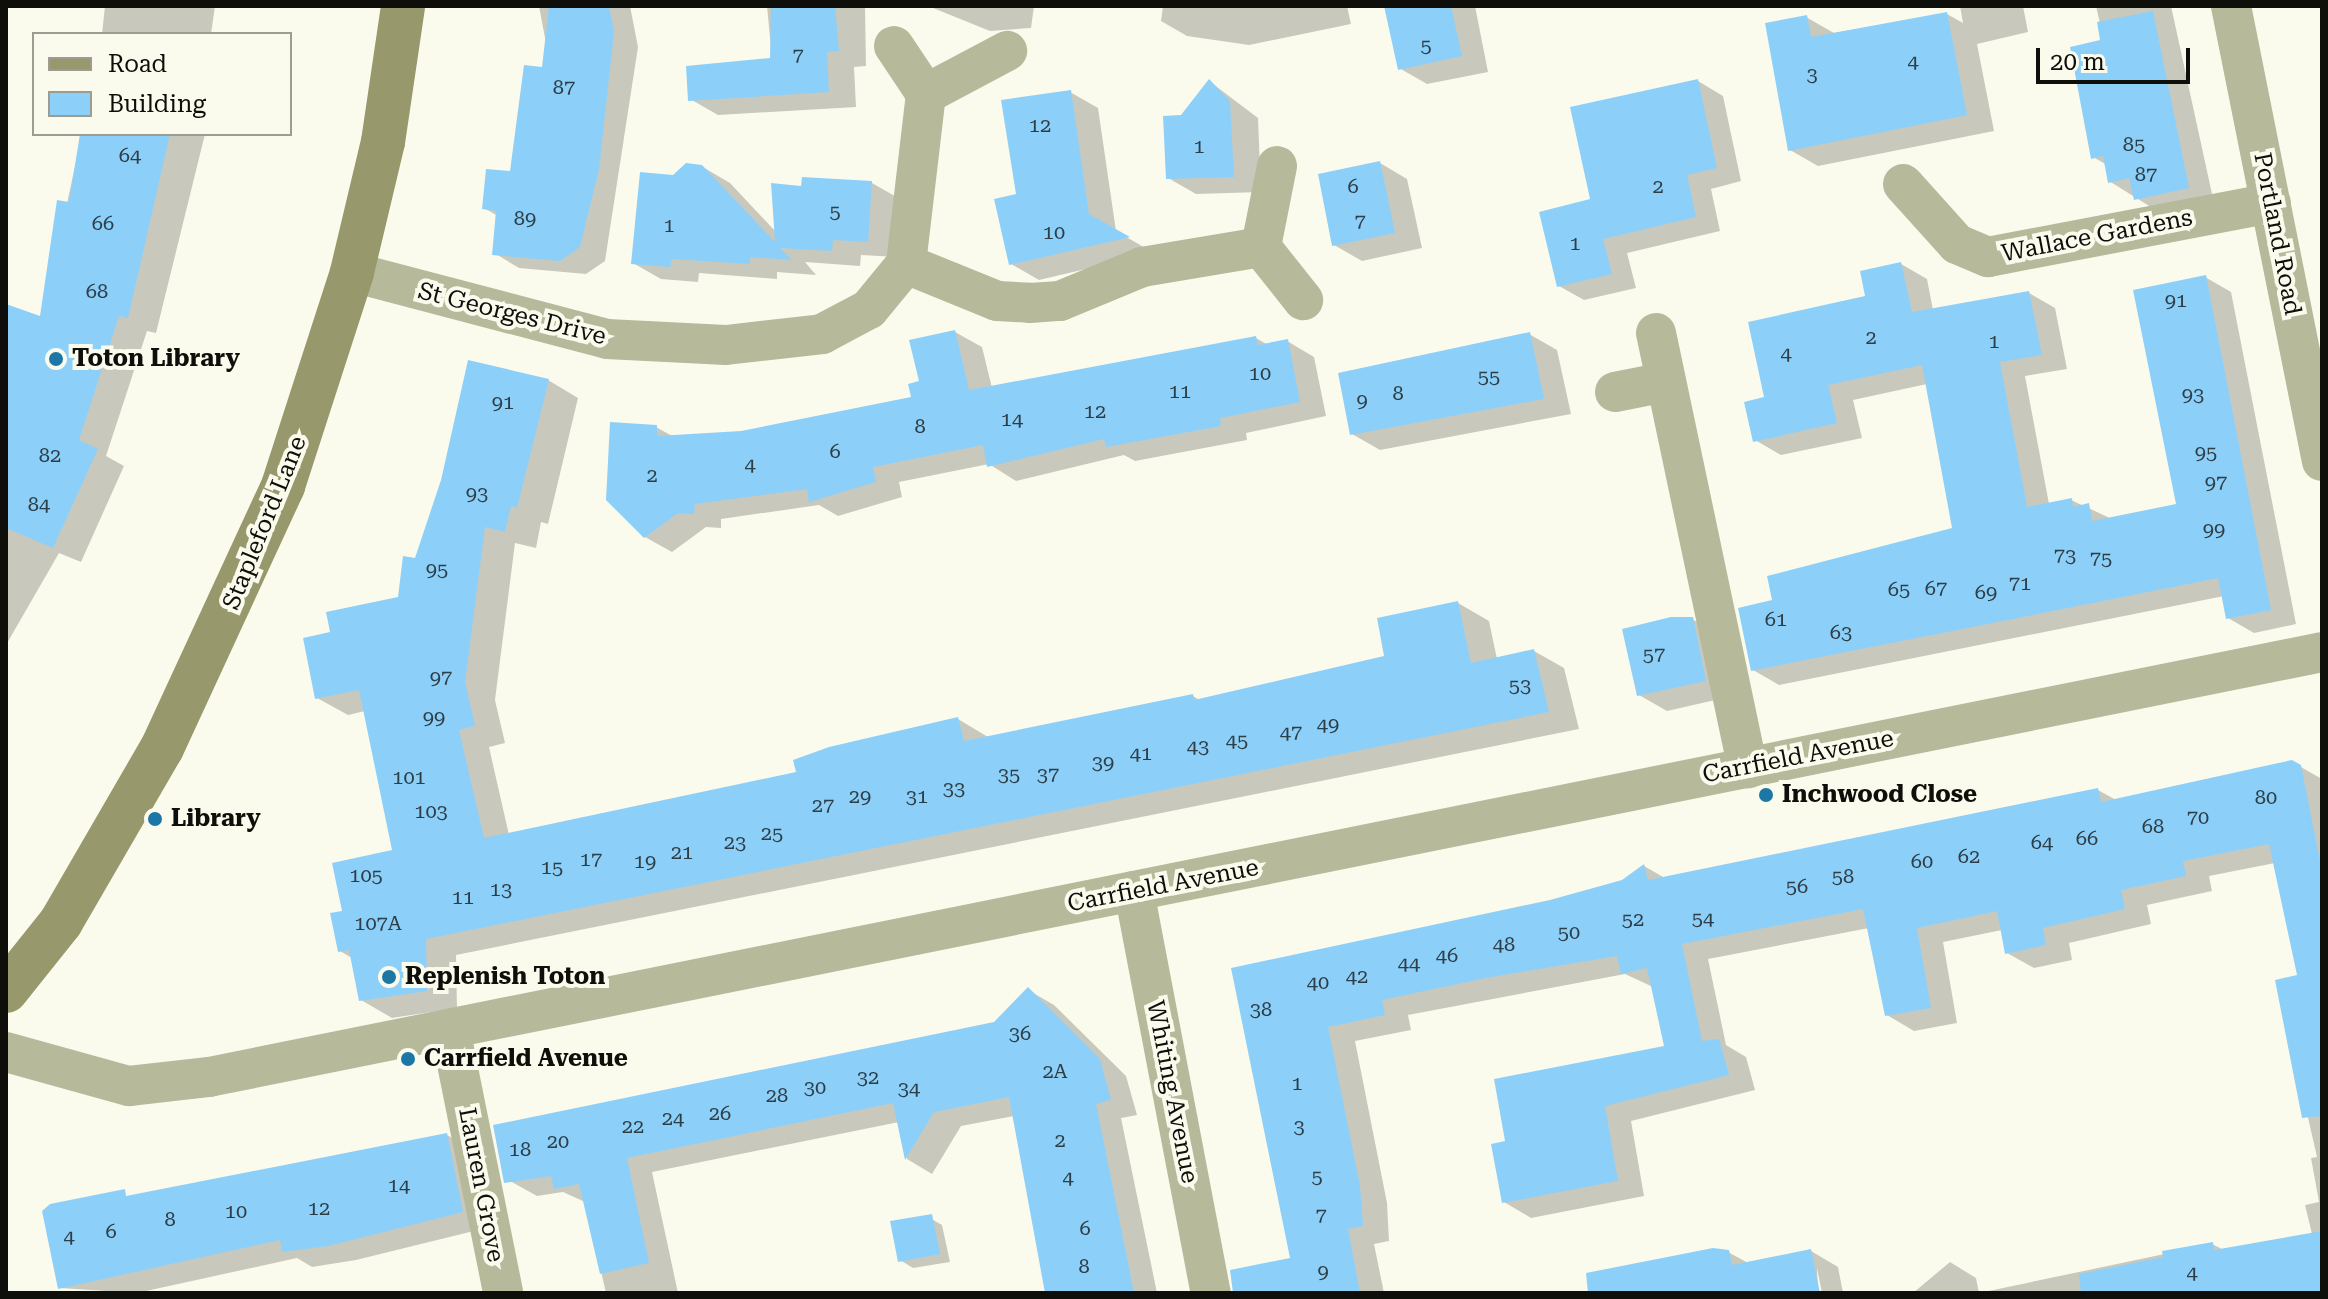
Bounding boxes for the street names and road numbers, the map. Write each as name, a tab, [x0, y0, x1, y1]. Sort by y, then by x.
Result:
street label: Portland Road	[2247, 150, 2307, 318]
street label: Wallace Gardens	[1999, 203, 2195, 269]
street label: St Georges Drive	[415, 277, 609, 351]
street label: Stapleford Lane	[217, 432, 313, 614]
street label: Carrfield Avenue	[1700, 724, 1896, 790]
street label: Carrfield Avenue	[1065, 853, 1261, 919]
street label: Whiting Avenue	[1140, 998, 1204, 1186]
street label: Lauren Grove	[452, 1105, 510, 1265]

